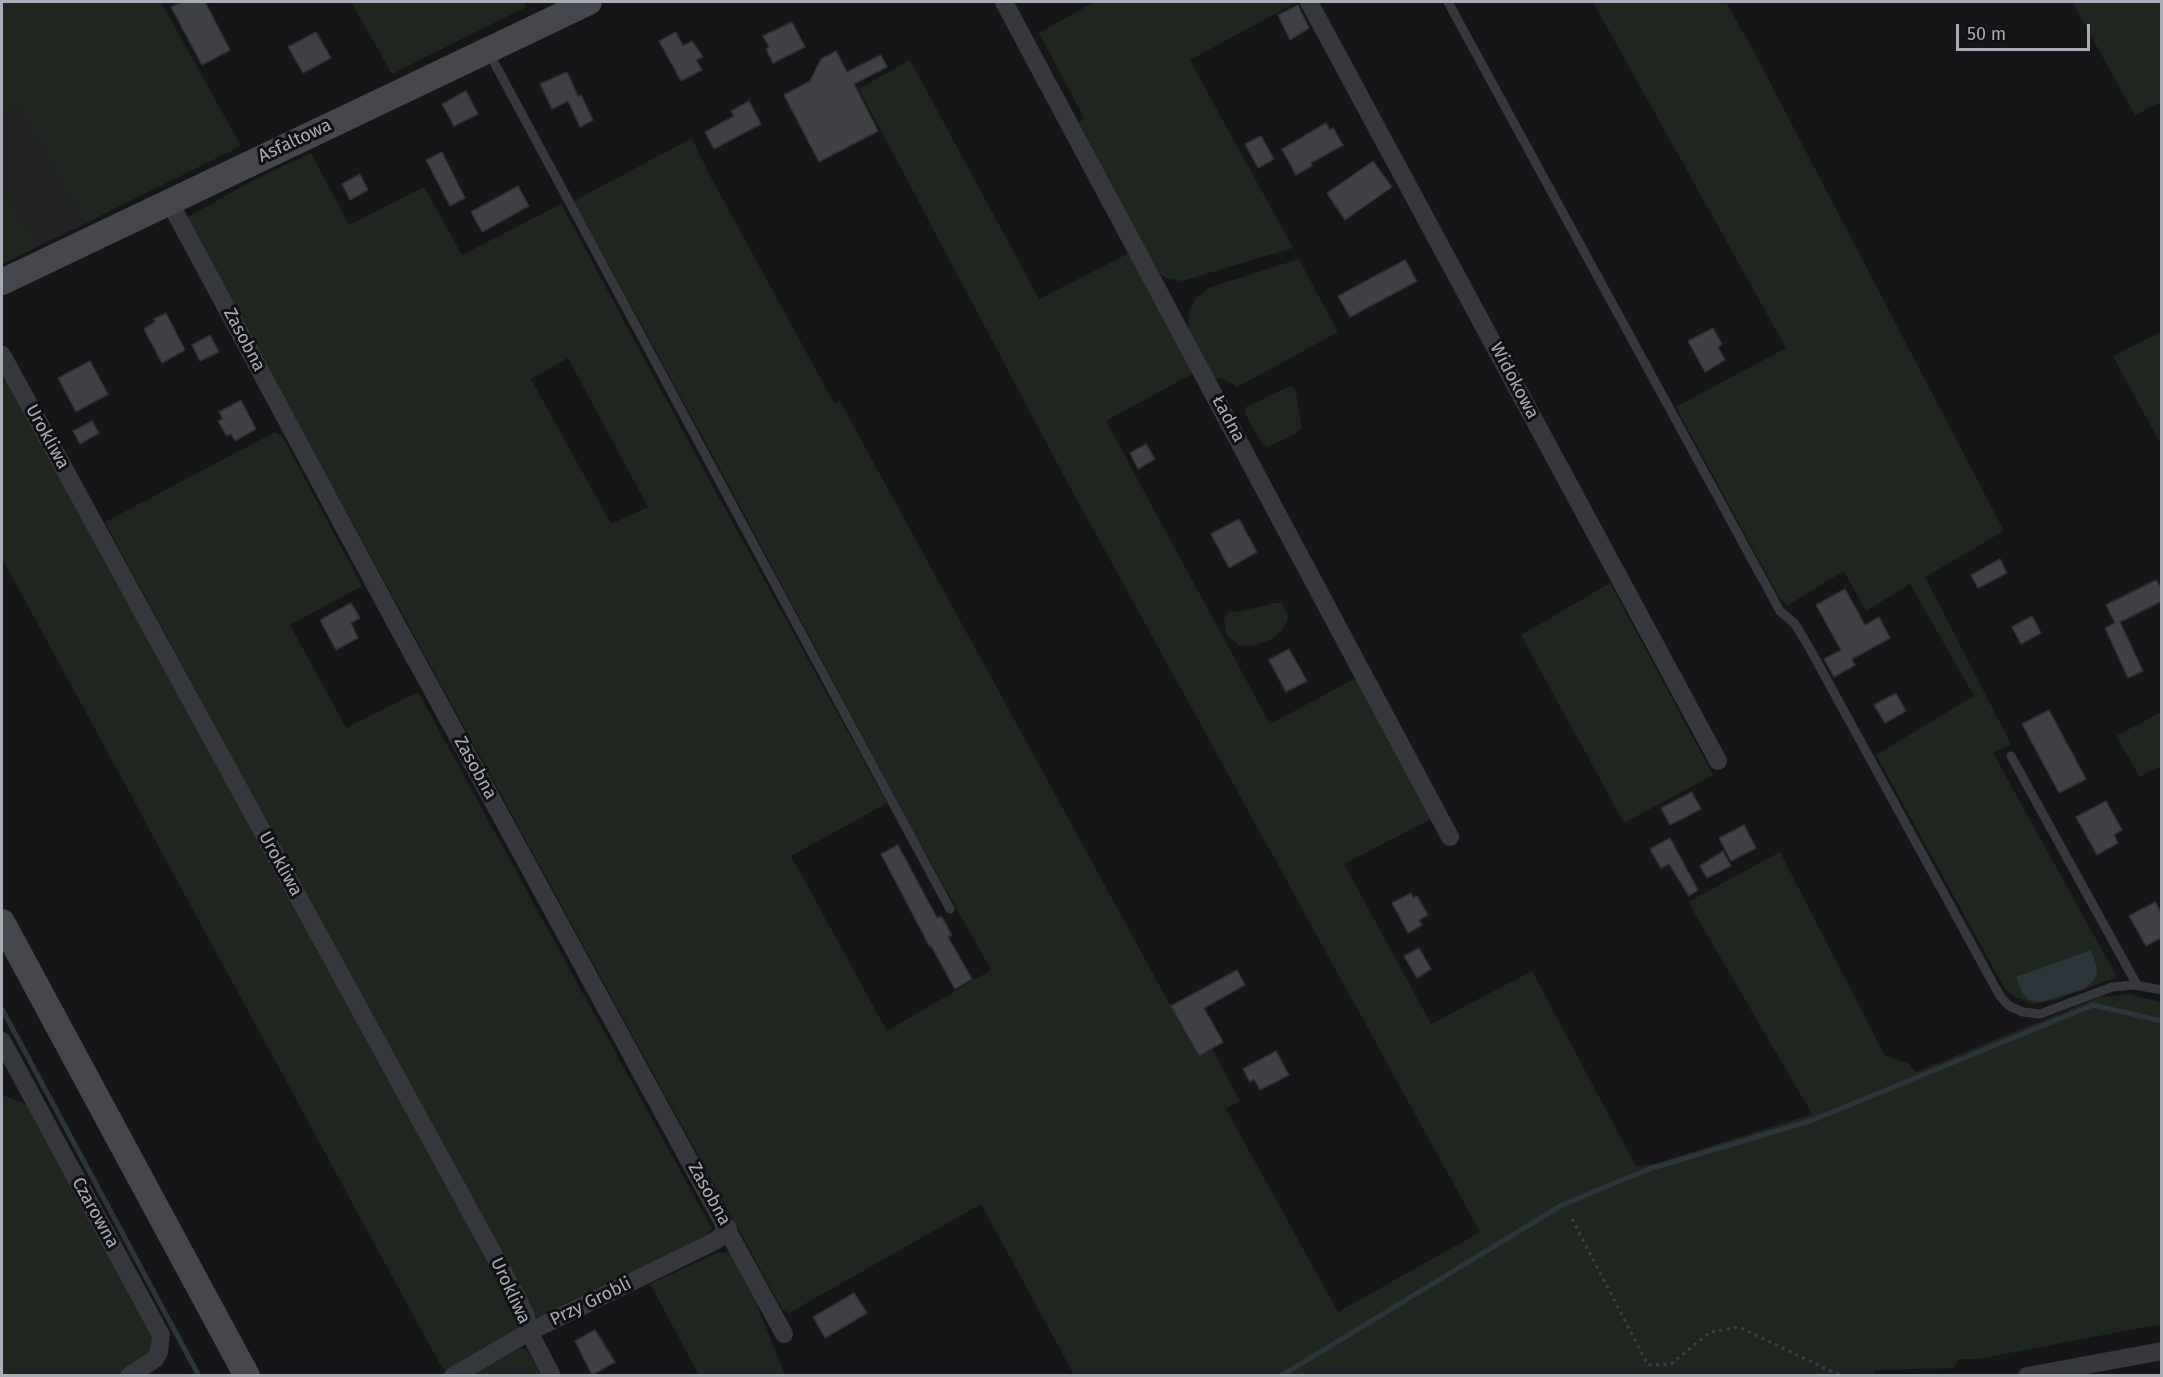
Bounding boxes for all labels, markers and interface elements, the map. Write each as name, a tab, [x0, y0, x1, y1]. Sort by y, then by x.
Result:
scale bar	[1959, 12, 2092, 50]
text: 50 m	[1967, 23, 2006, 45]
street label: Asfaltowa	[255, 115, 335, 167]
street label: Zasobna	[218, 305, 270, 375]
street label: Widokowa	[1485, 339, 1543, 423]
street label: Ładna	[1207, 392, 1249, 446]
street label: Urokliwa	[20, 401, 74, 473]
street label: Zasobna	[449, 733, 501, 803]
street label: Urokliwa	[253, 828, 307, 900]
street label: Zasobna	[683, 1159, 735, 1229]
street label: Czarowna	[67, 1174, 123, 1252]
street label: Urokliwa	[485, 1254, 535, 1328]
street label: Przy Grobli	[547, 1273, 635, 1331]

